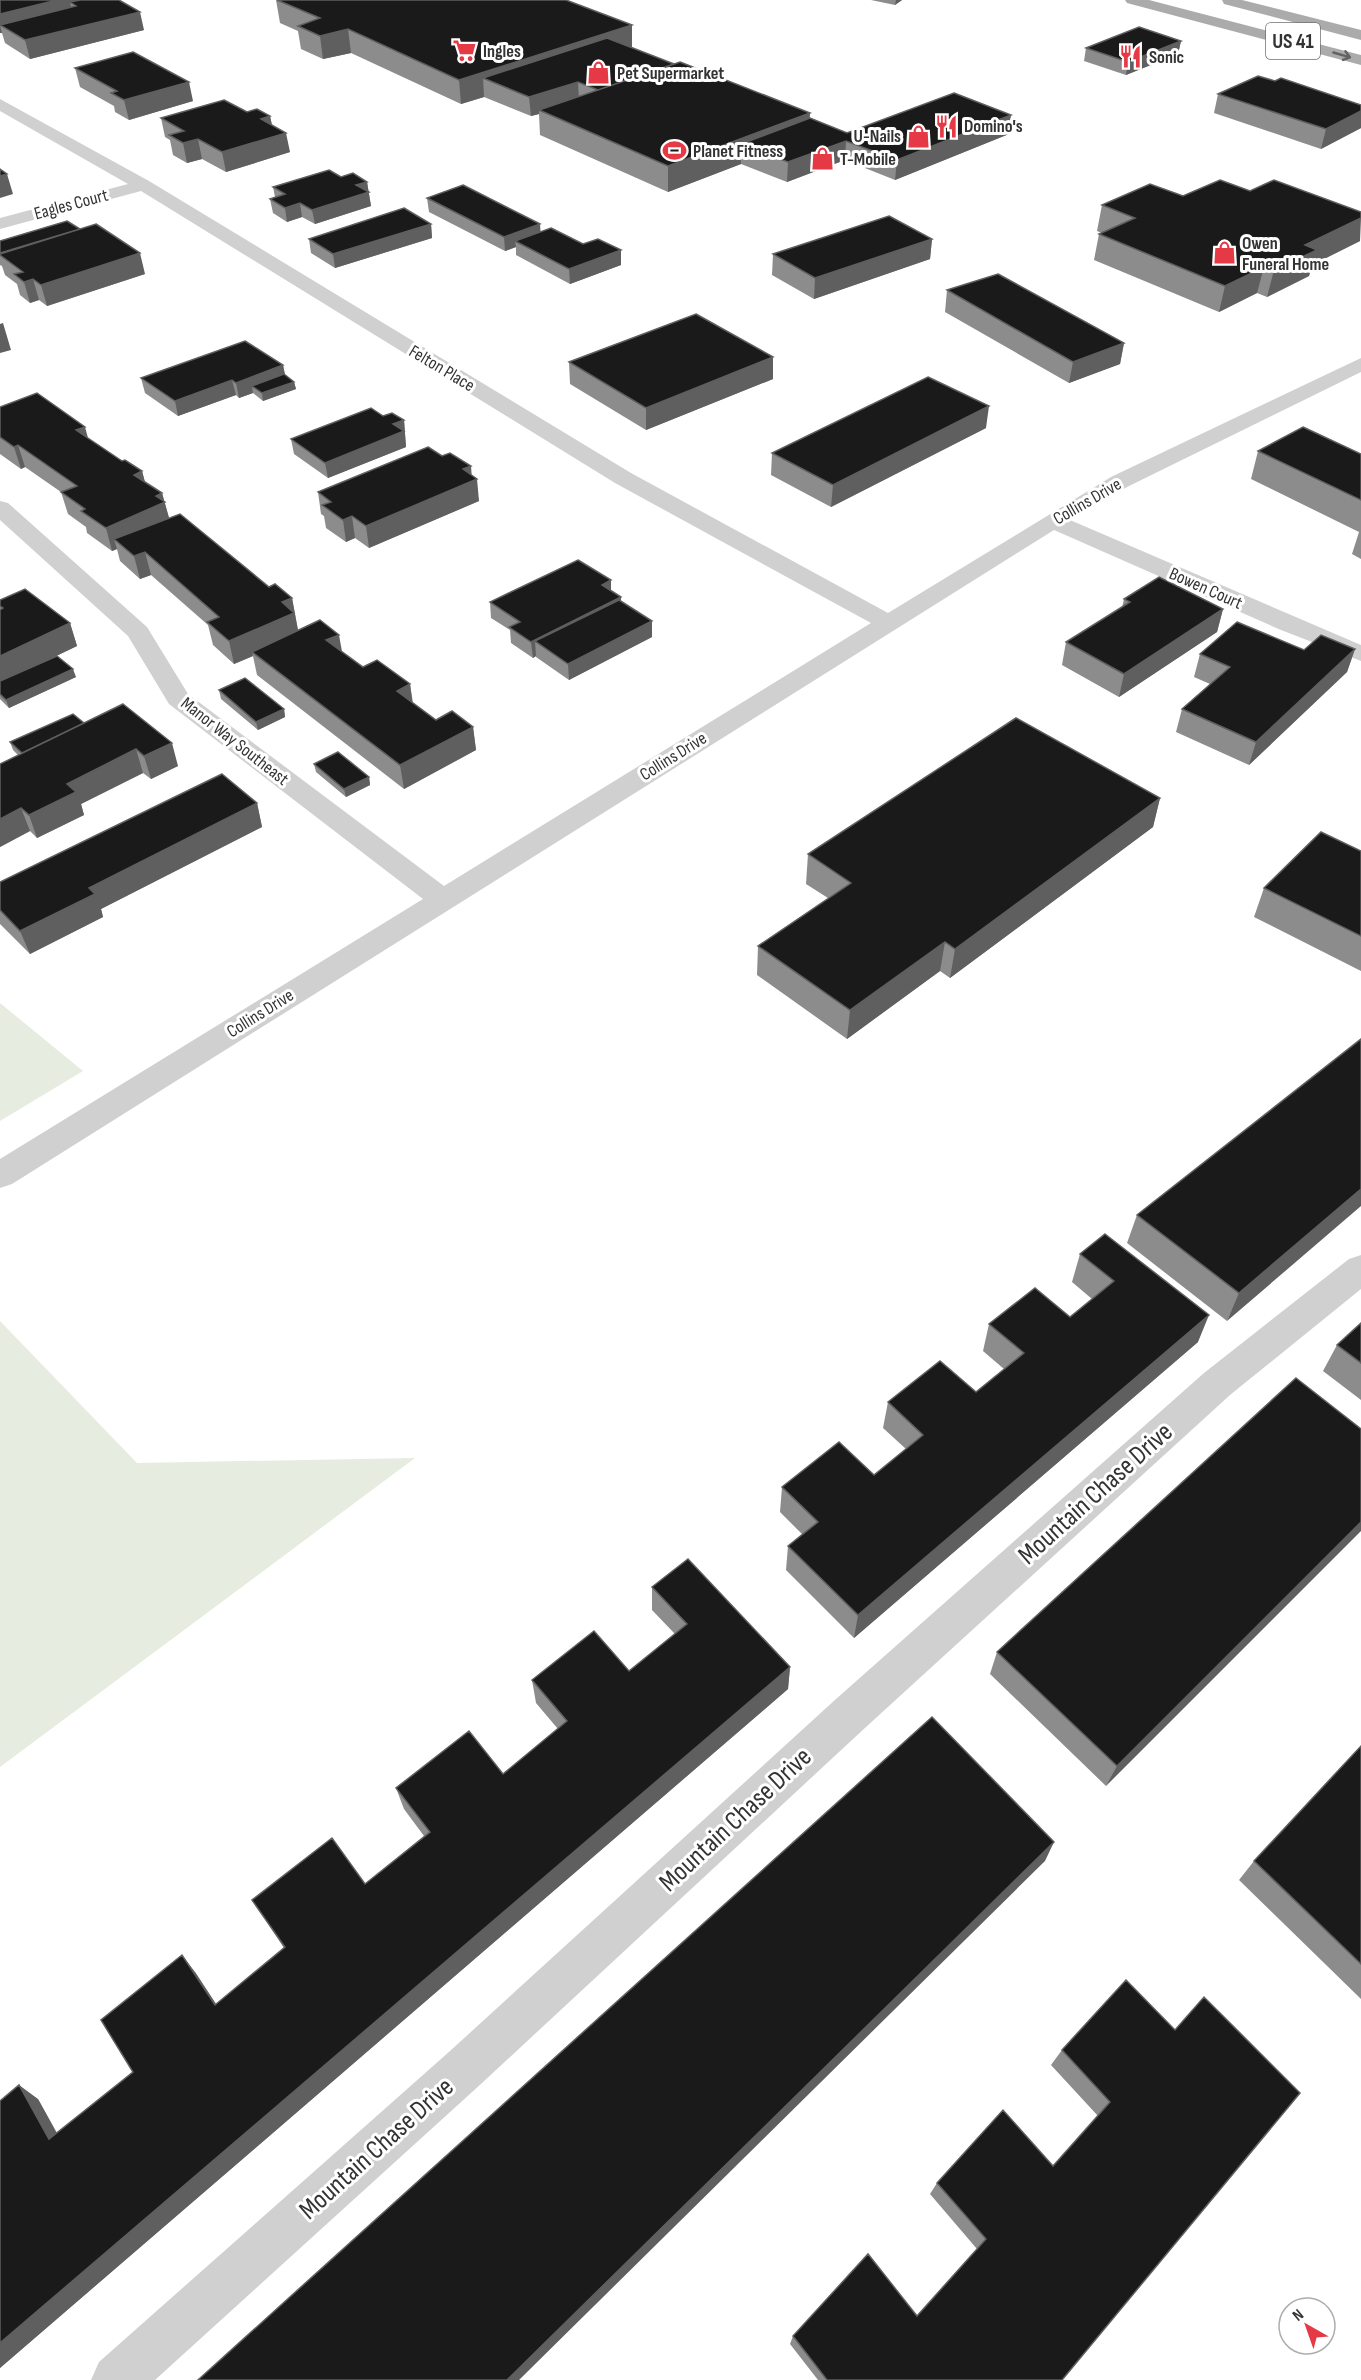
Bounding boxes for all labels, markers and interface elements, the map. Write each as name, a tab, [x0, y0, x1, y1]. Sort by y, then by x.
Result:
road number: US 41	[1266, 23, 1320, 59]
supermarket icon: Ingles	[452, 38, 478, 64]
place label: Ingles	[483, 41, 521, 62]
restaurant icon: Sonic	[1118, 44, 1144, 70]
place label: Sonic	[1149, 47, 1184, 68]
one-way arrow	[1332, 49, 1351, 61]
shop icon: Pet Supermarket	[586, 60, 612, 86]
place label: Pet Supermarket	[617, 63, 724, 84]
restaurant icon: Domino's	[933, 113, 959, 139]
place label: Domino's	[964, 116, 1023, 137]
shop icon: U-Nails	[906, 123, 932, 149]
place label: U-Nails	[854, 126, 901, 147]
sports icon: Planet Fitness	[662, 138, 688, 164]
place label: Planet Fitness	[693, 141, 783, 162]
shop icon: T-Mobile	[809, 146, 835, 172]
place label: T-Mobile	[840, 149, 896, 170]
street label: Eagles Court	[32, 184, 111, 224]
place label: Owen Funeral Home	[1242, 233, 1329, 275]
shop icon: Owen Funeral Home	[1211, 240, 1237, 266]
street label: Felton Place	[405, 341, 478, 396]
street label: Collins Drive	[1050, 474, 1125, 529]
street label: Bowen Court	[1166, 563, 1246, 614]
street label: Manor Way Southeast	[177, 693, 293, 790]
street label: Collins Drive	[636, 728, 711, 785]
street label: Collins Drive	[223, 985, 298, 1042]
street label: Mountain Chase Drive	[1012, 1416, 1179, 1571]
street label: Mountain Chase Drive	[653, 1741, 819, 1898]
street label: Mountain Chase Drive	[293, 2071, 460, 2226]
north arrow	[1277, 2296, 1337, 2356]
text: N	[1289, 2306, 1308, 2326]

